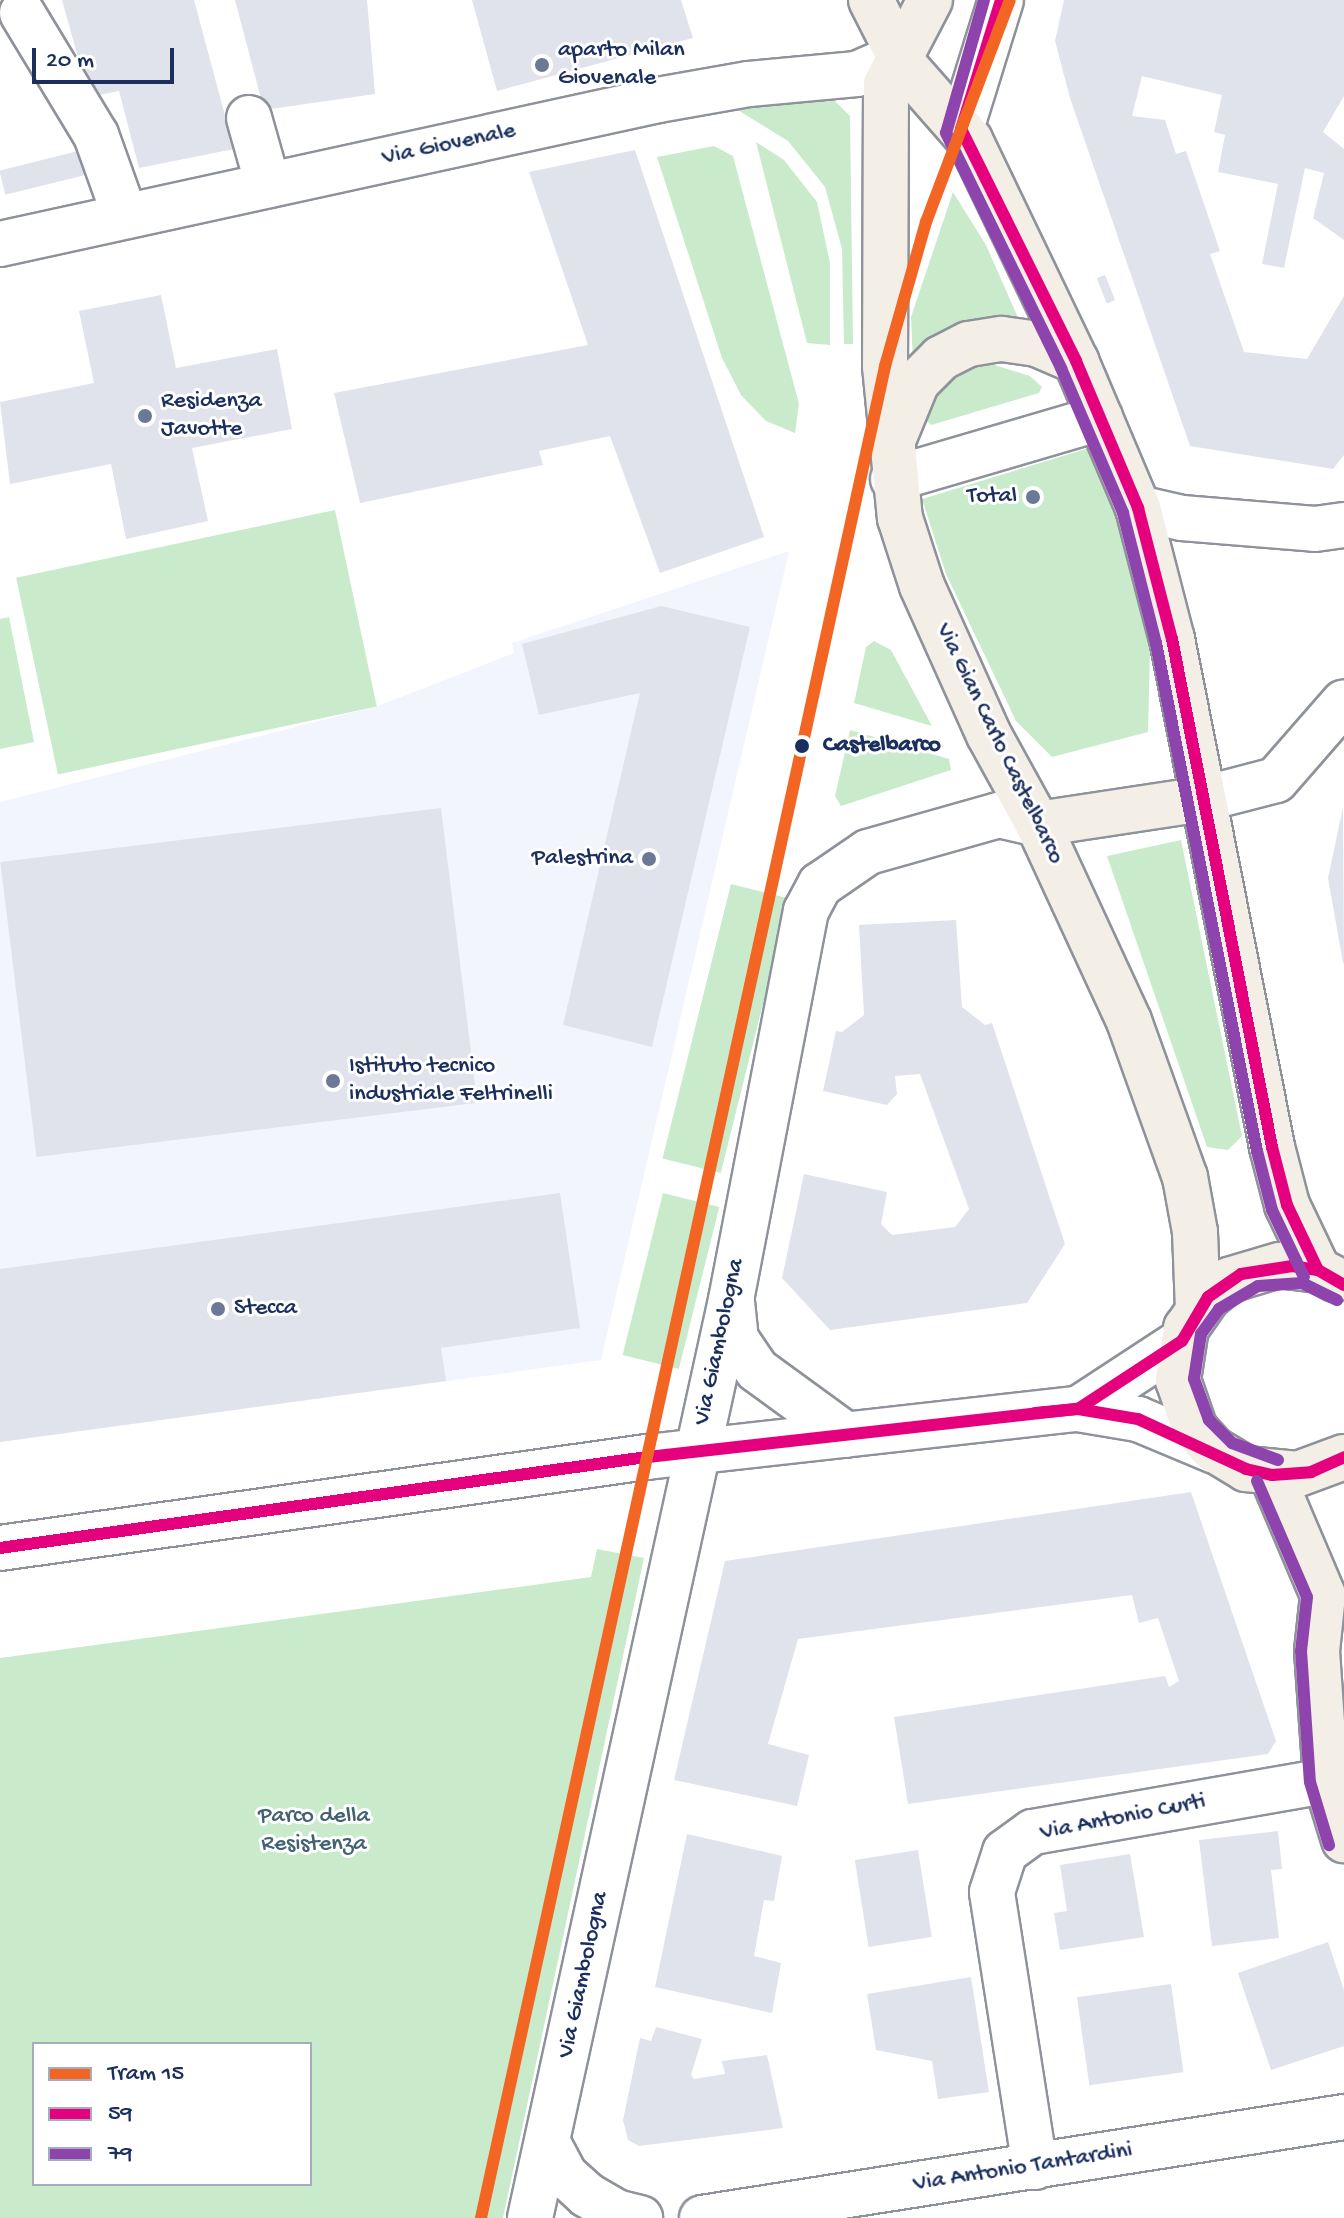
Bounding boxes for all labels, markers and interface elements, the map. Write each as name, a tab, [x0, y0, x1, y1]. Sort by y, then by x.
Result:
scale bar	[36, 32, 178, 82]
place label: aparto Milan Giovenale	[558, 37, 685, 93]
text: 20 m	[46, 47, 94, 76]
marker: aparto Milan Giovenale	[533, 56, 551, 74]
street label: Via Giovenale	[380, 117, 518, 173]
place label: Residenza Javotte	[161, 388, 262, 444]
marker: Residenza Javotte	[136, 407, 154, 425]
place label: Total	[967, 483, 1017, 511]
marker: Total	[1024, 488, 1042, 506]
street label: Via Gian Carlo Castelbarco	[928, 619, 1070, 869]
marker: Castelbarco	[788, 732, 816, 760]
place label: Castelbarco	[823, 732, 941, 760]
place label: Palestrina	[532, 845, 633, 873]
marker: Palestrina	[640, 850, 658, 868]
place label: Istituto tecnico industriale Feltrinelli	[349, 1053, 553, 1109]
marker: Istituto tecnico industriale Feltrinelli	[324, 1072, 342, 1090]
street label: Via Giambologna	[688, 1256, 752, 1428]
place label: Stecca	[234, 1295, 297, 1323]
marker: Stecca	[209, 1300, 227, 1318]
street label: Via Antonio Curti	[1038, 1788, 1208, 1848]
park label: Parco della Resistenza	[258, 1803, 370, 1859]
street label: Via Giambologna	[552, 1889, 616, 2061]
legend	[32, 2042, 312, 2186]
text: Tram 15	[108, 2060, 184, 2089]
text: 59	[108, 2100, 133, 2129]
street label: Via Antonio Tantardini	[911, 2136, 1135, 2200]
text: 79	[108, 2140, 133, 2169]

